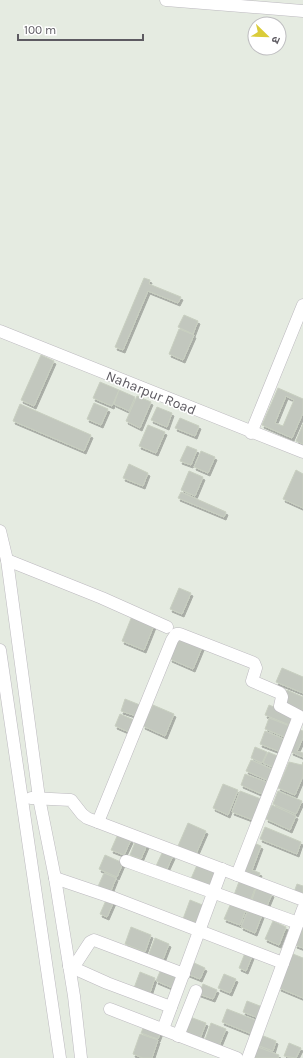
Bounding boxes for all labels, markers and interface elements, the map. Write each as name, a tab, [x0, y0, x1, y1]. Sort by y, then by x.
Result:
scale bar	[18, 16, 143, 42]
north arrow	[247, 16, 287, 56]
text: 100 m	[24, 23, 56, 37]
text: उ	[268, 34, 283, 46]
street label: Naharpur Road	[103, 367, 199, 419]

